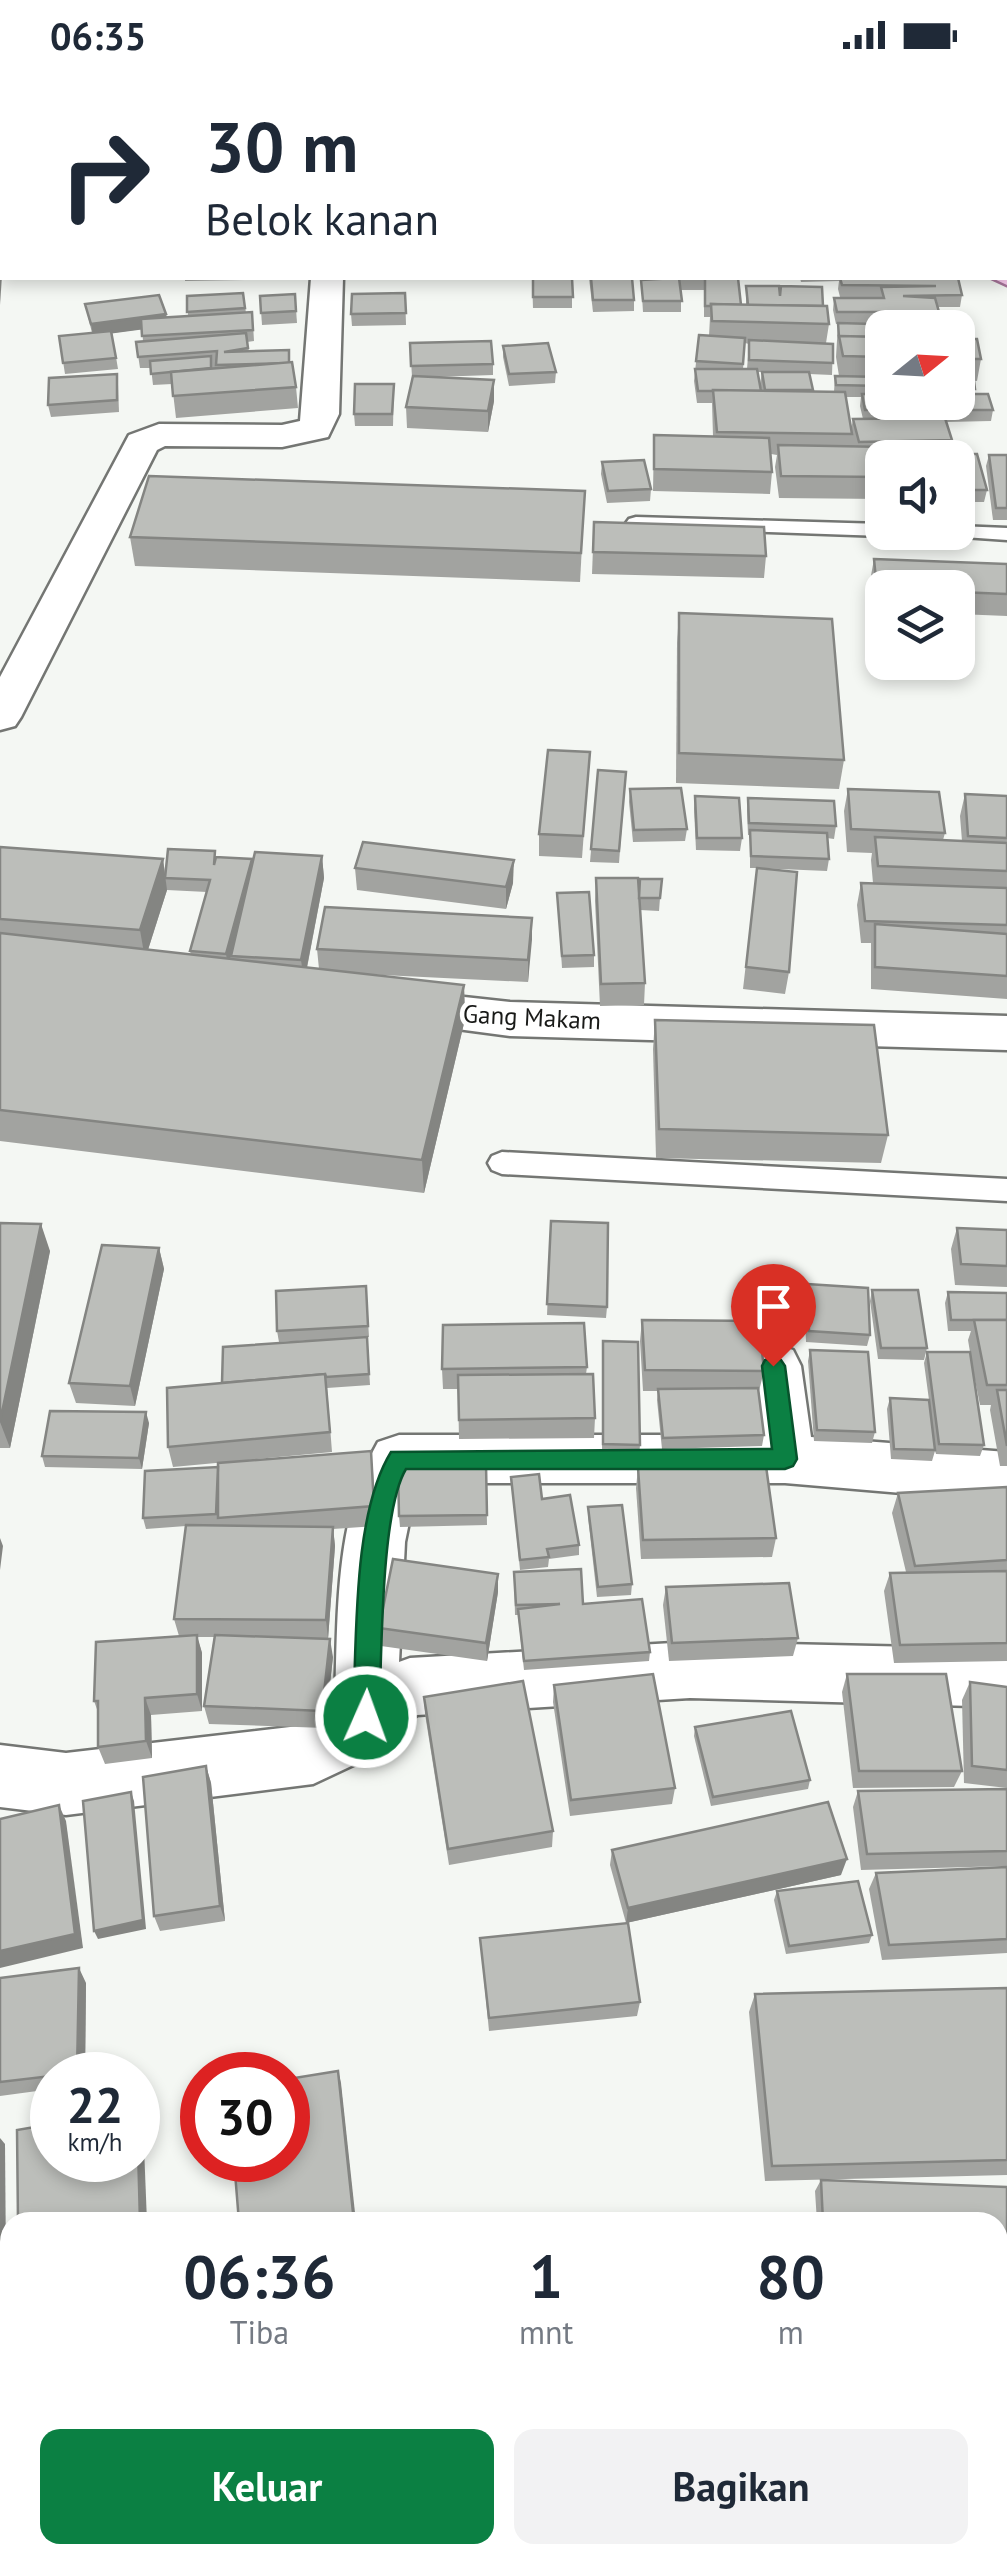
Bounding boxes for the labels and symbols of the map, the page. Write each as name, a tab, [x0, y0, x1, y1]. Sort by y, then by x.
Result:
north arrow	[865, 310, 975, 420]
street label: Gang Makam	[462, 997, 602, 1037]
pin	[731, 1264, 816, 1367]
position arrow	[314, 1665, 418, 1769]
speed limit sign: 30	[180, 2052, 310, 2182]

